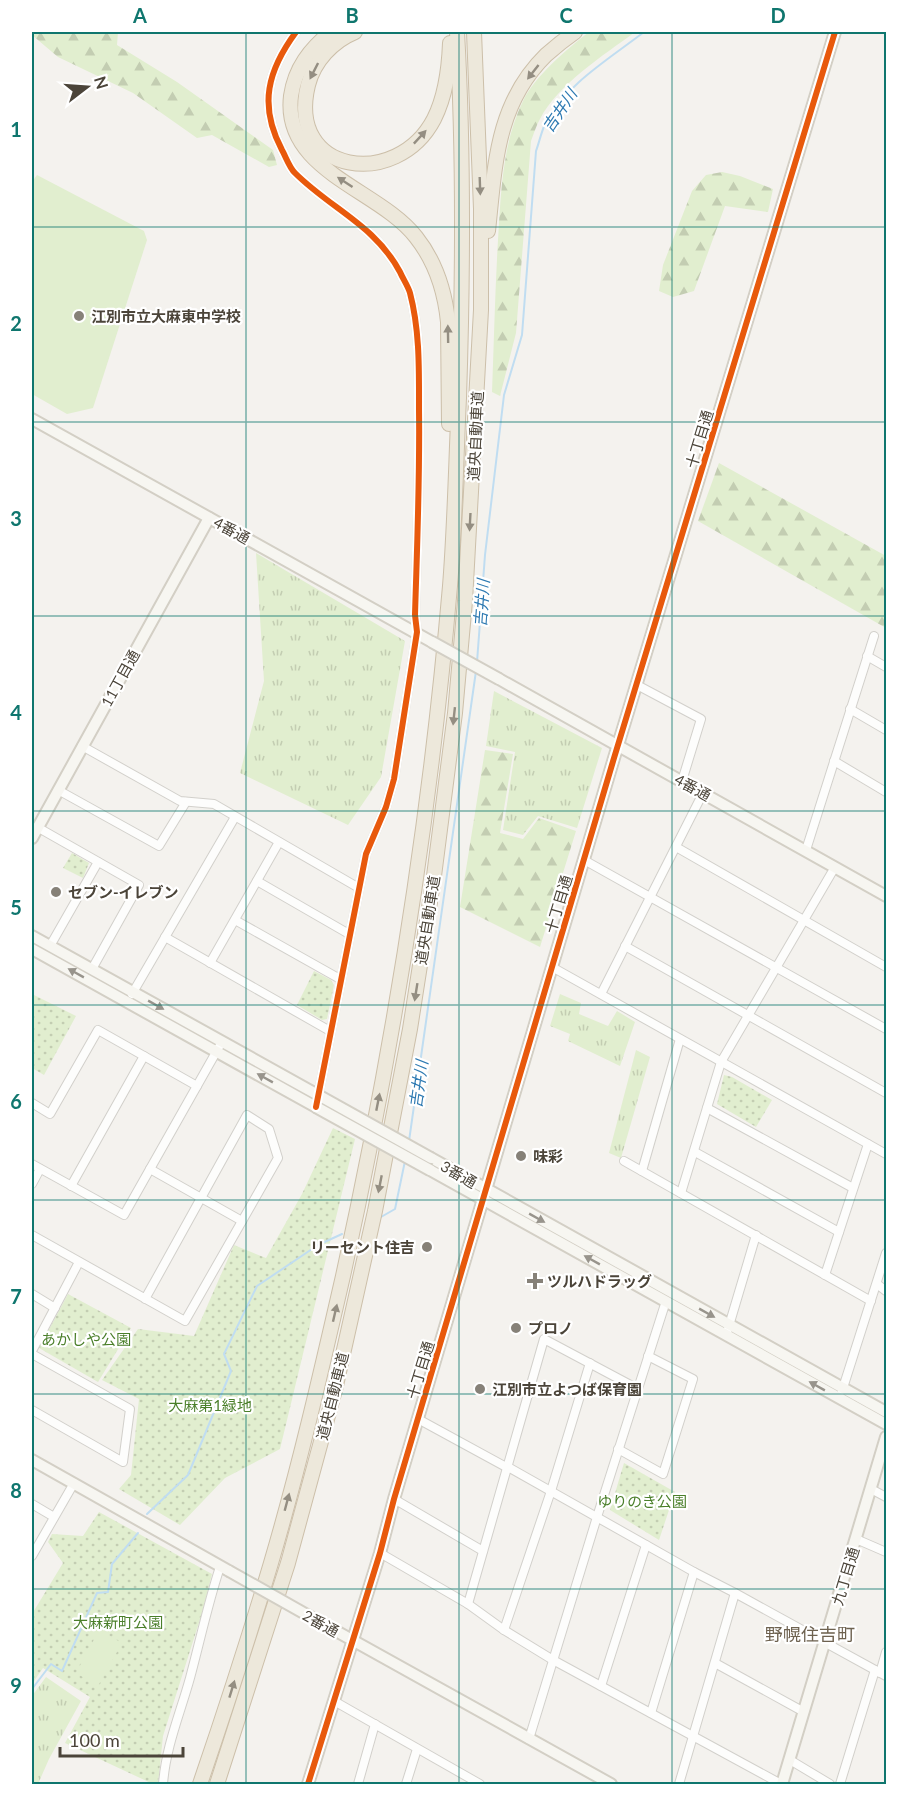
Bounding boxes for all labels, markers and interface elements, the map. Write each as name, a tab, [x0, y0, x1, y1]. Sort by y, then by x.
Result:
text: A	[132, 3, 147, 27]
text: B	[345, 3, 359, 27]
text: C	[559, 3, 573, 27]
text: D	[770, 3, 786, 27]
north arrow	[57, 57, 117, 117]
one-way arrow	[309, 62, 319, 80]
one-way arrow	[526, 64, 539, 80]
text: N	[91, 74, 113, 91]
water label: 吉井川	[538, 83, 581, 135]
text: 1	[10, 117, 22, 141]
one-way arrow	[413, 130, 426, 145]
one-way arrow	[337, 177, 353, 188]
one-way arrow	[475, 177, 485, 196]
place label: 江別市立大麻東中学校	[91, 307, 241, 325]
marker: 江別市立大麻東中学校	[72, 309, 86, 323]
text: 2	[10, 311, 22, 335]
one-way arrow	[443, 325, 453, 344]
street label: 道央自動車道	[464, 391, 486, 481]
street label: 十丁目通	[682, 408, 716, 470]
text: 3	[10, 506, 22, 530]
one-way arrow	[465, 512, 475, 531]
street label: 4番通	[211, 513, 253, 547]
water label: 吉井川	[470, 576, 492, 628]
street label: 11丁目通	[97, 646, 143, 710]
text: 4	[10, 700, 22, 724]
one-way arrow	[449, 707, 459, 726]
street label: 4番通	[672, 770, 714, 804]
street label: 十丁目通	[541, 873, 575, 935]
street label: 道央自動車道	[411, 874, 443, 966]
place label: セブン-イレブン	[68, 883, 179, 901]
marker: セブン-イレブン	[49, 885, 63, 899]
text: 5	[10, 895, 22, 919]
one-way arrow	[67, 968, 84, 978]
one-way arrow	[411, 983, 420, 1002]
one-way arrow	[148, 1000, 165, 1010]
water label: 吉井川	[405, 1057, 431, 1109]
one-way arrow	[256, 1073, 273, 1083]
text: 6	[10, 1089, 22, 1113]
one-way arrow	[374, 1092, 383, 1111]
place label: 味彩	[533, 1147, 563, 1165]
marker: 味彩	[514, 1149, 528, 1163]
street label: 3番通	[438, 1157, 480, 1191]
one-way arrow	[375, 1175, 384, 1194]
one-way arrow	[529, 1213, 546, 1223]
place label: リーセント住吉	[310, 1238, 415, 1256]
marker: リーセント住吉	[420, 1240, 434, 1254]
one-way arrow	[583, 1255, 600, 1265]
place label: ツルハドラッグ	[547, 1272, 652, 1290]
marker: ツルハドラッグ	[528, 1274, 542, 1288]
text: 7	[10, 1284, 22, 1308]
one-way arrow	[330, 1304, 340, 1322]
one-way arrow	[699, 1307, 716, 1317]
place label: プロノ	[528, 1319, 573, 1337]
marker: プロノ	[509, 1321, 523, 1335]
park label: あかしや公園	[41, 1330, 131, 1348]
street label: 十丁目通	[403, 1339, 437, 1401]
street label: 道央自動車道	[312, 1350, 352, 1442]
place label: 江別市立よつば保育園	[492, 1380, 642, 1398]
one-way arrow	[809, 1380, 825, 1391]
marker: 江別市立よつば保育園	[473, 1382, 487, 1396]
park label: 大麻第1緑地	[168, 1396, 252, 1414]
text: 8	[10, 1478, 22, 1502]
park label: ゆりのき公園	[597, 1492, 687, 1510]
one-way arrow	[283, 1493, 293, 1511]
street label: 九丁目通	[828, 1545, 862, 1607]
street label: 2番通	[300, 1606, 342, 1640]
park label: 大麻新町公園	[73, 1613, 163, 1631]
district label: 野幌住吉町	[765, 1623, 855, 1645]
text: 9	[10, 1673, 22, 1697]
one-way arrow	[228, 1680, 237, 1698]
scale bar	[60, 1720, 183, 1758]
text: 100 m	[69, 1729, 120, 1751]

